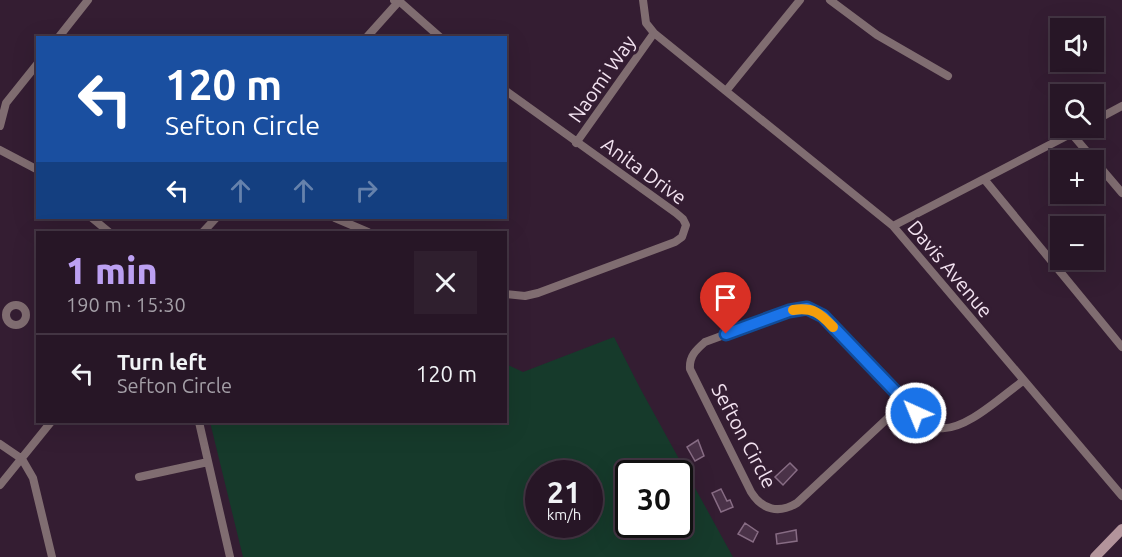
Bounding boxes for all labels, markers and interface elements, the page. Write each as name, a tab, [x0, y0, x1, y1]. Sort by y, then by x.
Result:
map controls	[1050, 18, 1104, 270]
button: sound	[1050, 18, 1104, 72]
street label: Naomi Way	[563, 30, 640, 127]
icon: left	[66, 60, 144, 138]
text: 120 m	[165, 61, 282, 108]
button: search	[1050, 84, 1104, 138]
text: Sefton Circle	[165, 110, 320, 140]
street label: Anita Drive	[597, 132, 691, 209]
button: +	[1050, 150, 1104, 204]
icon: left	[161, 174, 194, 207]
icon: ahead	[224, 174, 257, 207]
icon: ahead	[287, 174, 320, 207]
icon: right	[350, 174, 383, 207]
street label: Davis Avenue	[903, 215, 998, 322]
button: −	[1050, 216, 1104, 270]
text: 1 min	[66, 250, 158, 291]
button: close	[414, 251, 477, 314]
pin	[700, 272, 751, 334]
icon: arrive	[709, 281, 742, 314]
text: 190 m · 15:30	[66, 293, 186, 316]
text: Turn left	[117, 349, 207, 374]
icon: left	[66, 357, 99, 390]
text: 120 m	[416, 361, 477, 386]
text: Sefton Circle	[117, 374, 232, 397]
street label: Sefton Circle	[707, 380, 782, 492]
position arrow	[884, 381, 948, 445]
speed limit sign: 30	[615, 460, 693, 538]
text: 21	[547, 475, 581, 509]
text: km/h	[547, 506, 581, 523]

